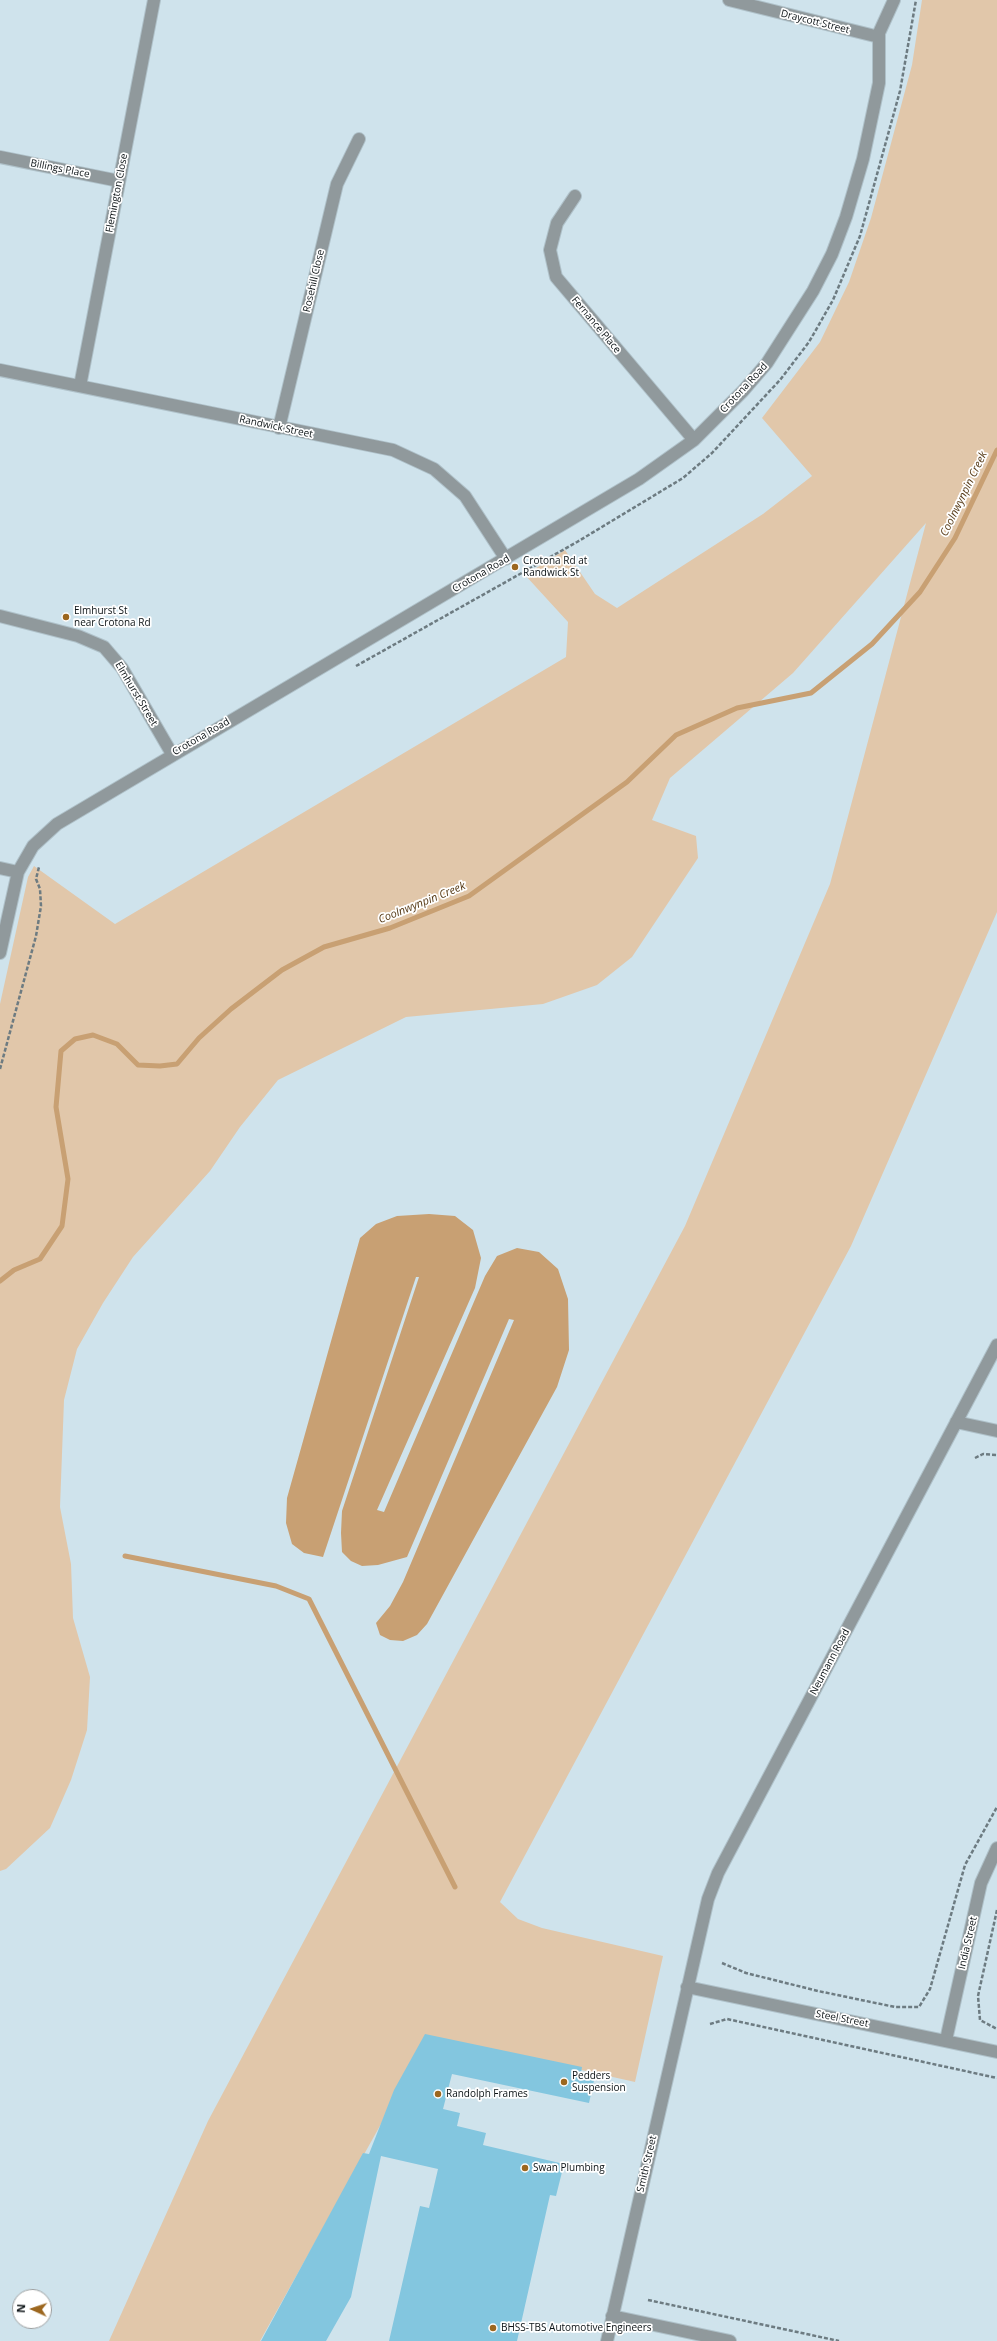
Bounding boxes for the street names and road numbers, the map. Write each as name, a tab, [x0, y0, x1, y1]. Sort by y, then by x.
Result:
street label: Draycott Street	[779, 8, 851, 36]
street label: Flemington Close	[103, 153, 131, 233]
street label: Billings Place	[29, 157, 91, 181]
street label: Rosehill Close	[301, 248, 327, 314]
street label: Fernance Place	[569, 294, 623, 356]
street label: Crotona Road	[718, 360, 770, 416]
street label: Randwick Street	[238, 413, 314, 441]
street label: Crotona Road	[450, 553, 512, 595]
street label: Elmhurst Street	[112, 660, 160, 728]
street label: Crotona Road	[170, 716, 232, 758]
street label: Neumann Road	[808, 1627, 852, 1697]
street label: India Street	[956, 1916, 980, 1970]
street label: Steel Street	[815, 2008, 869, 2030]
street label: Smith Street	[635, 2135, 659, 2193]

